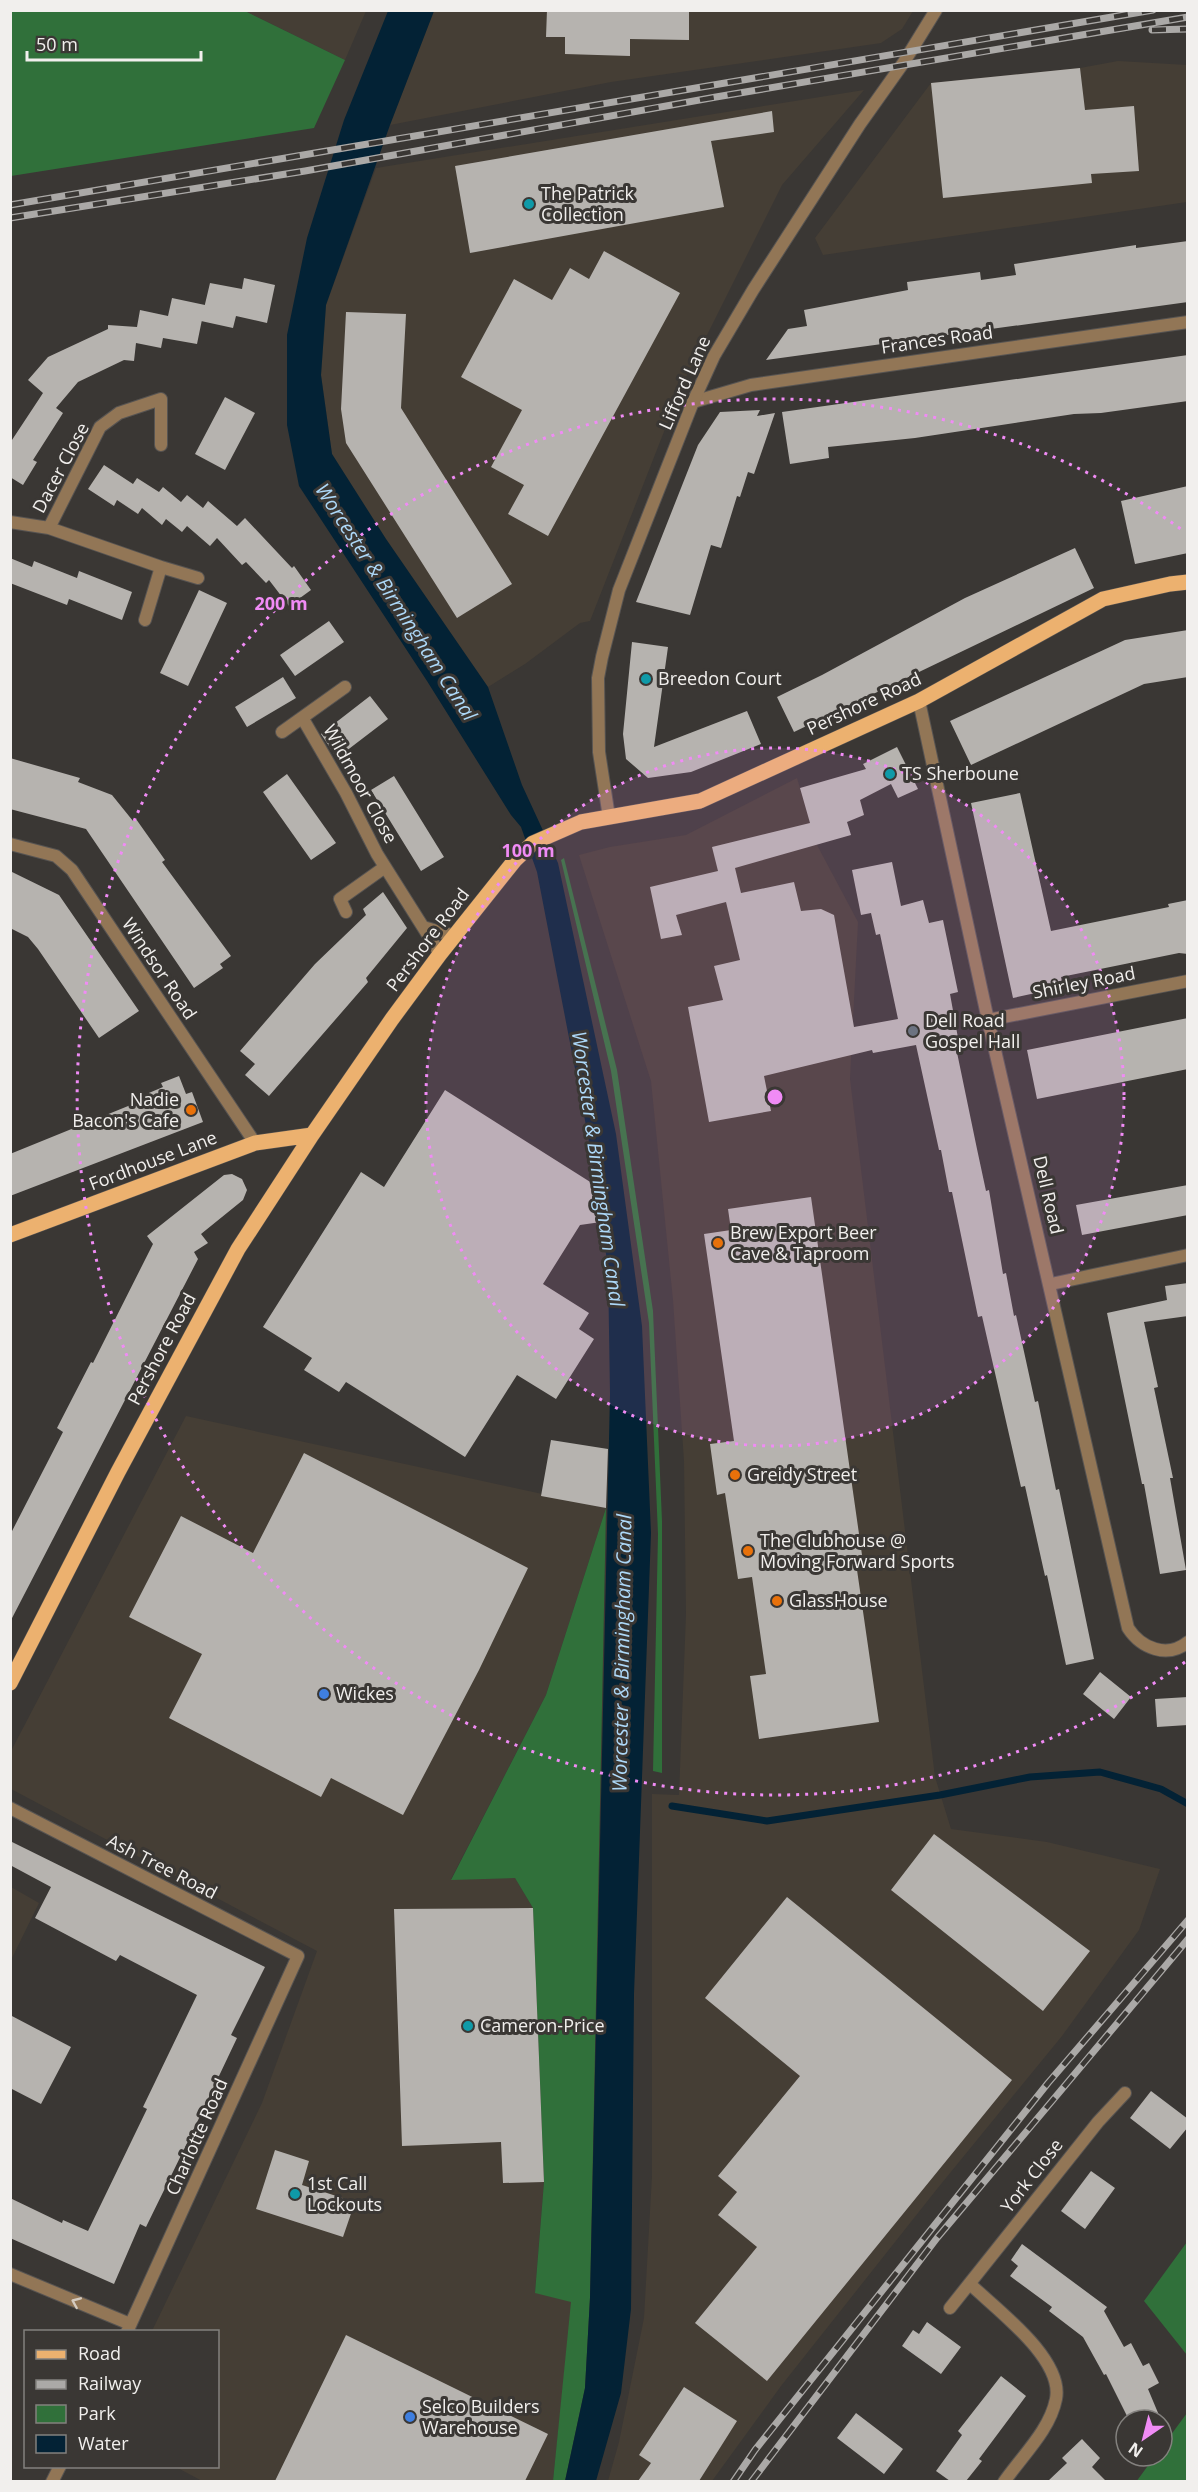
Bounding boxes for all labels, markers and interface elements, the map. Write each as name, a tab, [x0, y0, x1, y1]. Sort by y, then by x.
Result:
scale bar	[27, 24, 201, 62]
text: 50 m	[36, 32, 78, 56]
place label: The Patrick Collection	[541, 181, 635, 226]
marker: The Patrick Collection	[522, 197, 536, 211]
street label: Frances Road	[879, 319, 994, 359]
street label: Lifford Lane	[653, 332, 715, 433]
street label: Dacer Close	[26, 418, 94, 517]
water label: Worcester & Birmingham Canal	[309, 478, 484, 726]
text: 200 m	[254, 591, 308, 615]
place label: Breedon Court	[658, 666, 782, 690]
street label: Pershore Road	[802, 666, 925, 740]
marker: Breedon Court	[639, 672, 653, 686]
street label: Wildmoor Close	[318, 720, 403, 847]
place label: TS Sherboune	[902, 761, 1019, 785]
marker: TS Sherboune	[883, 767, 897, 781]
text: 100 m	[501, 838, 555, 862]
street label: Pershore Road	[380, 883, 474, 996]
street label: Windsor Road	[117, 913, 203, 1024]
street label: Shirley Road	[1030, 960, 1137, 1004]
place label: Dell Road Gospel Hall	[925, 1008, 1020, 1053]
marker: Dell Road Gospel Hall	[906, 1024, 920, 1038]
water label: Worcester & Birmingham Canal	[566, 1029, 631, 1309]
place label: Nadie Bacon's Cafe	[72, 1087, 179, 1132]
centre of rings	[765, 1087, 785, 1107]
marker: Nadie Bacon's Cafe	[184, 1103, 198, 1117]
street label: Fordhouse Lane	[85, 1125, 220, 1196]
street label: Dell Road	[1028, 1153, 1070, 1236]
place label: Brew Export Beer Cave & Taproom	[730, 1220, 877, 1265]
marker: Brew Export Beer Cave & Taproom	[711, 1236, 725, 1250]
street label: Pershore Road	[121, 1288, 201, 1409]
place label: Greidy Street	[747, 1462, 857, 1486]
marker: Greidy Street	[728, 1468, 742, 1482]
water label: Worcester & Birmingham Canal	[606, 1513, 637, 1792]
place label: The Clubhouse @ Moving Forward Sports	[760, 1528, 955, 1573]
marker: The Clubhouse @ Moving Forward Sports	[741, 1544, 755, 1558]
place label: GlassHouse	[789, 1588, 888, 1612]
marker: GlassHouse	[770, 1594, 784, 1608]
place label: Wickes	[336, 1681, 394, 1705]
marker: Wickes	[317, 1687, 331, 1701]
street label: Ash Tree Road	[103, 1828, 222, 1904]
place label: Cameron-Price	[480, 2013, 605, 2037]
marker: Cameron-Price	[461, 2019, 475, 2033]
street label: Charlotte Road	[160, 2074, 233, 2199]
street label: York Close	[995, 2133, 1068, 2217]
place label: 1st Call Lockouts	[307, 2171, 382, 2216]
marker: 1st Call Lockouts	[288, 2187, 302, 2201]
one-way arrow	[72, 2297, 83, 2309]
legend	[24, 2330, 219, 2468]
text: Road	[78, 2341, 121, 2365]
text: Railway	[78, 2371, 142, 2395]
place label: Selco Builders Warehouse	[422, 2394, 539, 2439]
text: Park	[78, 2401, 116, 2425]
north arrow	[1114, 2408, 1174, 2468]
marker: Selco Builders Warehouse	[403, 2410, 417, 2424]
text: Water	[78, 2431, 129, 2455]
text: N	[1124, 2438, 1147, 2463]

